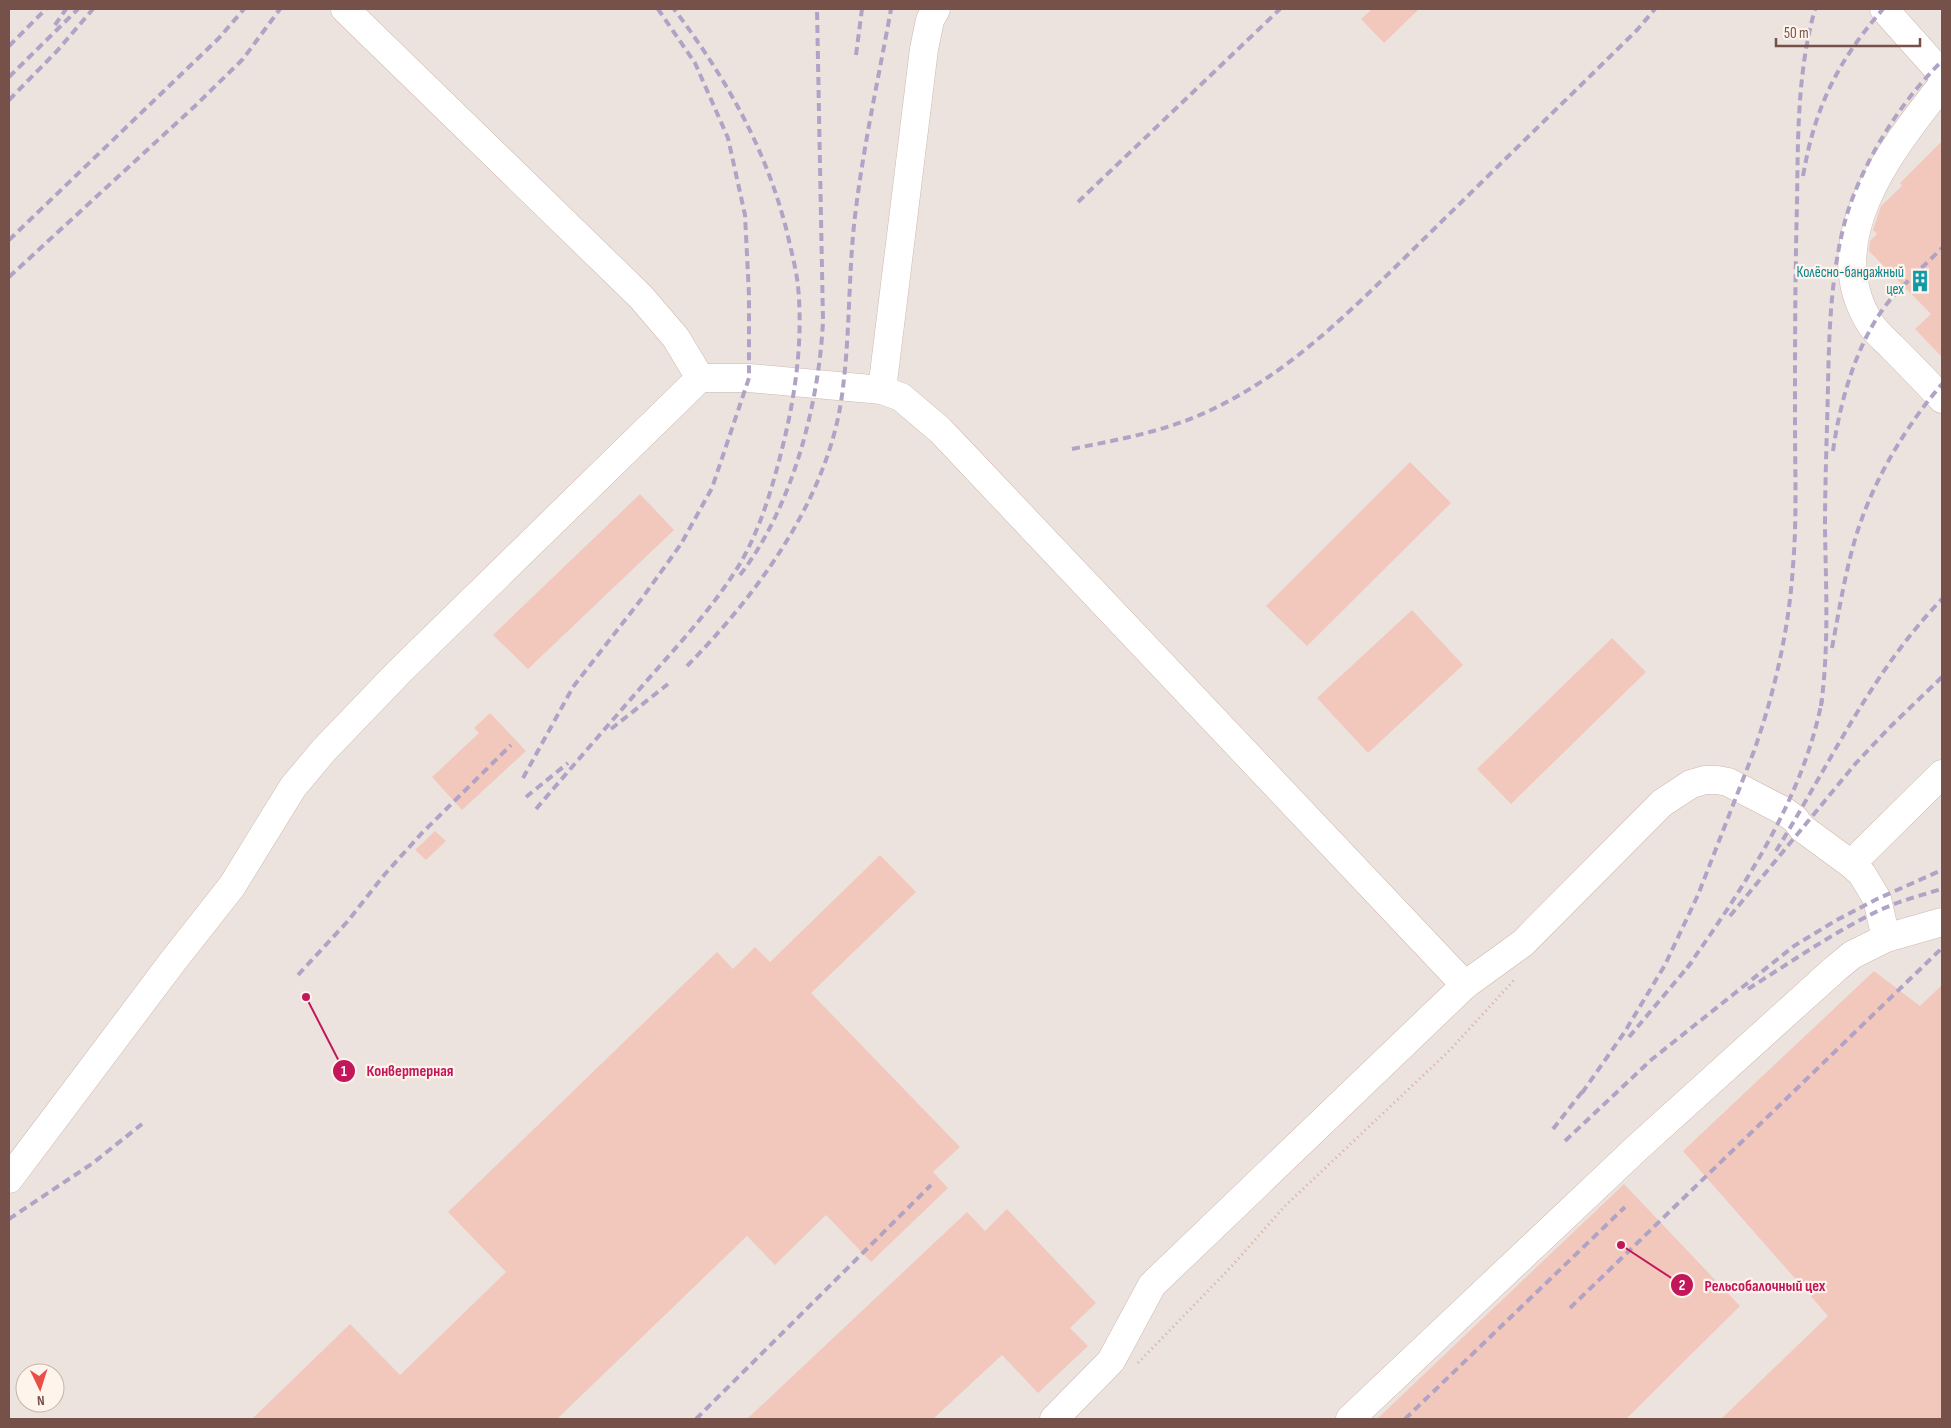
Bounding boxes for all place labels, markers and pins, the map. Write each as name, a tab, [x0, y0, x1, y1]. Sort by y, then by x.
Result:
place label: Колёсно-бандажный цех	[1797, 263, 1904, 299]
building icon: Колёсно-бандажный цех	[1907, 268, 1933, 294]
callout: Конвертерная	[331, 1055, 463, 1086]
callout: Рельсобалочный цех	[1670, 1270, 1836, 1301]

